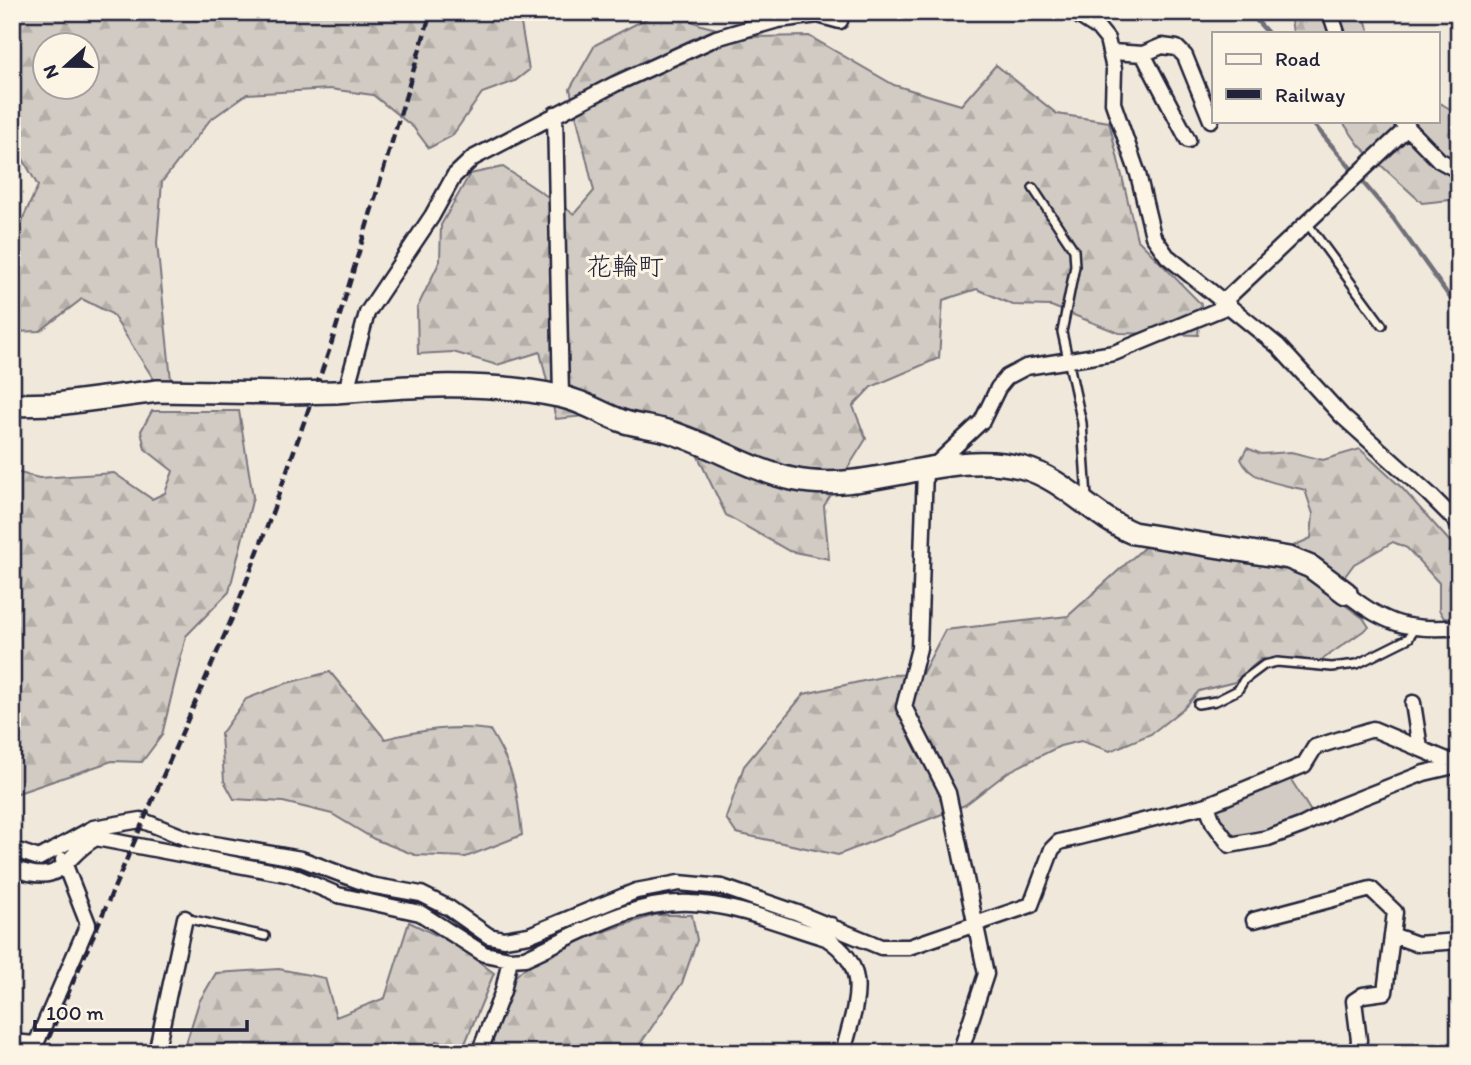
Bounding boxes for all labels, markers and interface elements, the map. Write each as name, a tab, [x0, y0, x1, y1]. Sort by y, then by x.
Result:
north arrow	[32, 32, 102, 102]
legend	[1212, 32, 1440, 122]
text: Road	[1275, 46, 1321, 71]
text: N	[38, 62, 64, 82]
text: Railway	[1275, 82, 1345, 107]
district label: 花輪町	[586, 250, 664, 282]
scale bar	[35, 988, 247, 1032]
text: 100 m	[46, 1000, 104, 1025]

